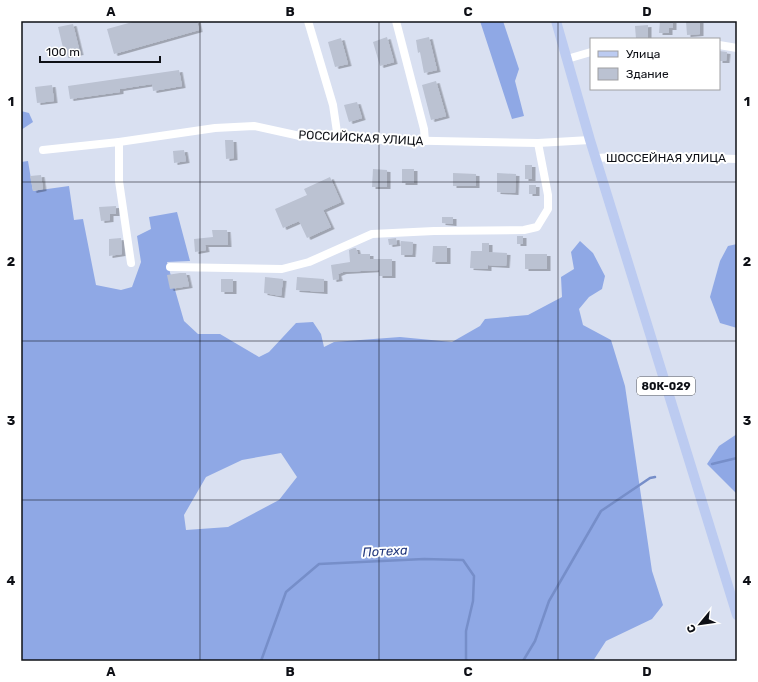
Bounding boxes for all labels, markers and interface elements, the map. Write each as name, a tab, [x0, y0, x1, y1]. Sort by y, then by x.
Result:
text: A	[106, 4, 116, 19]
text: B	[285, 4, 295, 19]
text: C	[463, 4, 473, 19]
text: D	[642, 4, 652, 19]
scale bar	[40, 38, 160, 64]
legend	[590, 38, 720, 90]
text: 100 m	[46, 45, 80, 59]
text: Улица	[626, 47, 660, 61]
text: Здание	[626, 67, 669, 81]
text: 1	[8, 94, 14, 109]
text: 1	[744, 94, 750, 109]
street label: РОССИЙСКАЯ УЛИЦА	[298, 128, 424, 148]
street label: ШОССЕЙНАЯ УЛИЦА	[606, 151, 726, 165]
text: 2	[7, 254, 15, 269]
text: 2	[743, 254, 751, 269]
road number: 80К-029	[637, 377, 695, 395]
text: 3	[7, 413, 16, 428]
text: 3	[743, 413, 752, 428]
water label: Потеха	[362, 542, 408, 560]
text: 4	[7, 573, 16, 588]
text: 4	[743, 573, 752, 588]
north arrow	[680, 604, 720, 644]
text: С	[684, 622, 699, 635]
text: A	[106, 664, 116, 679]
text: B	[285, 664, 295, 679]
text: C	[463, 664, 473, 679]
text: D	[642, 664, 652, 679]

